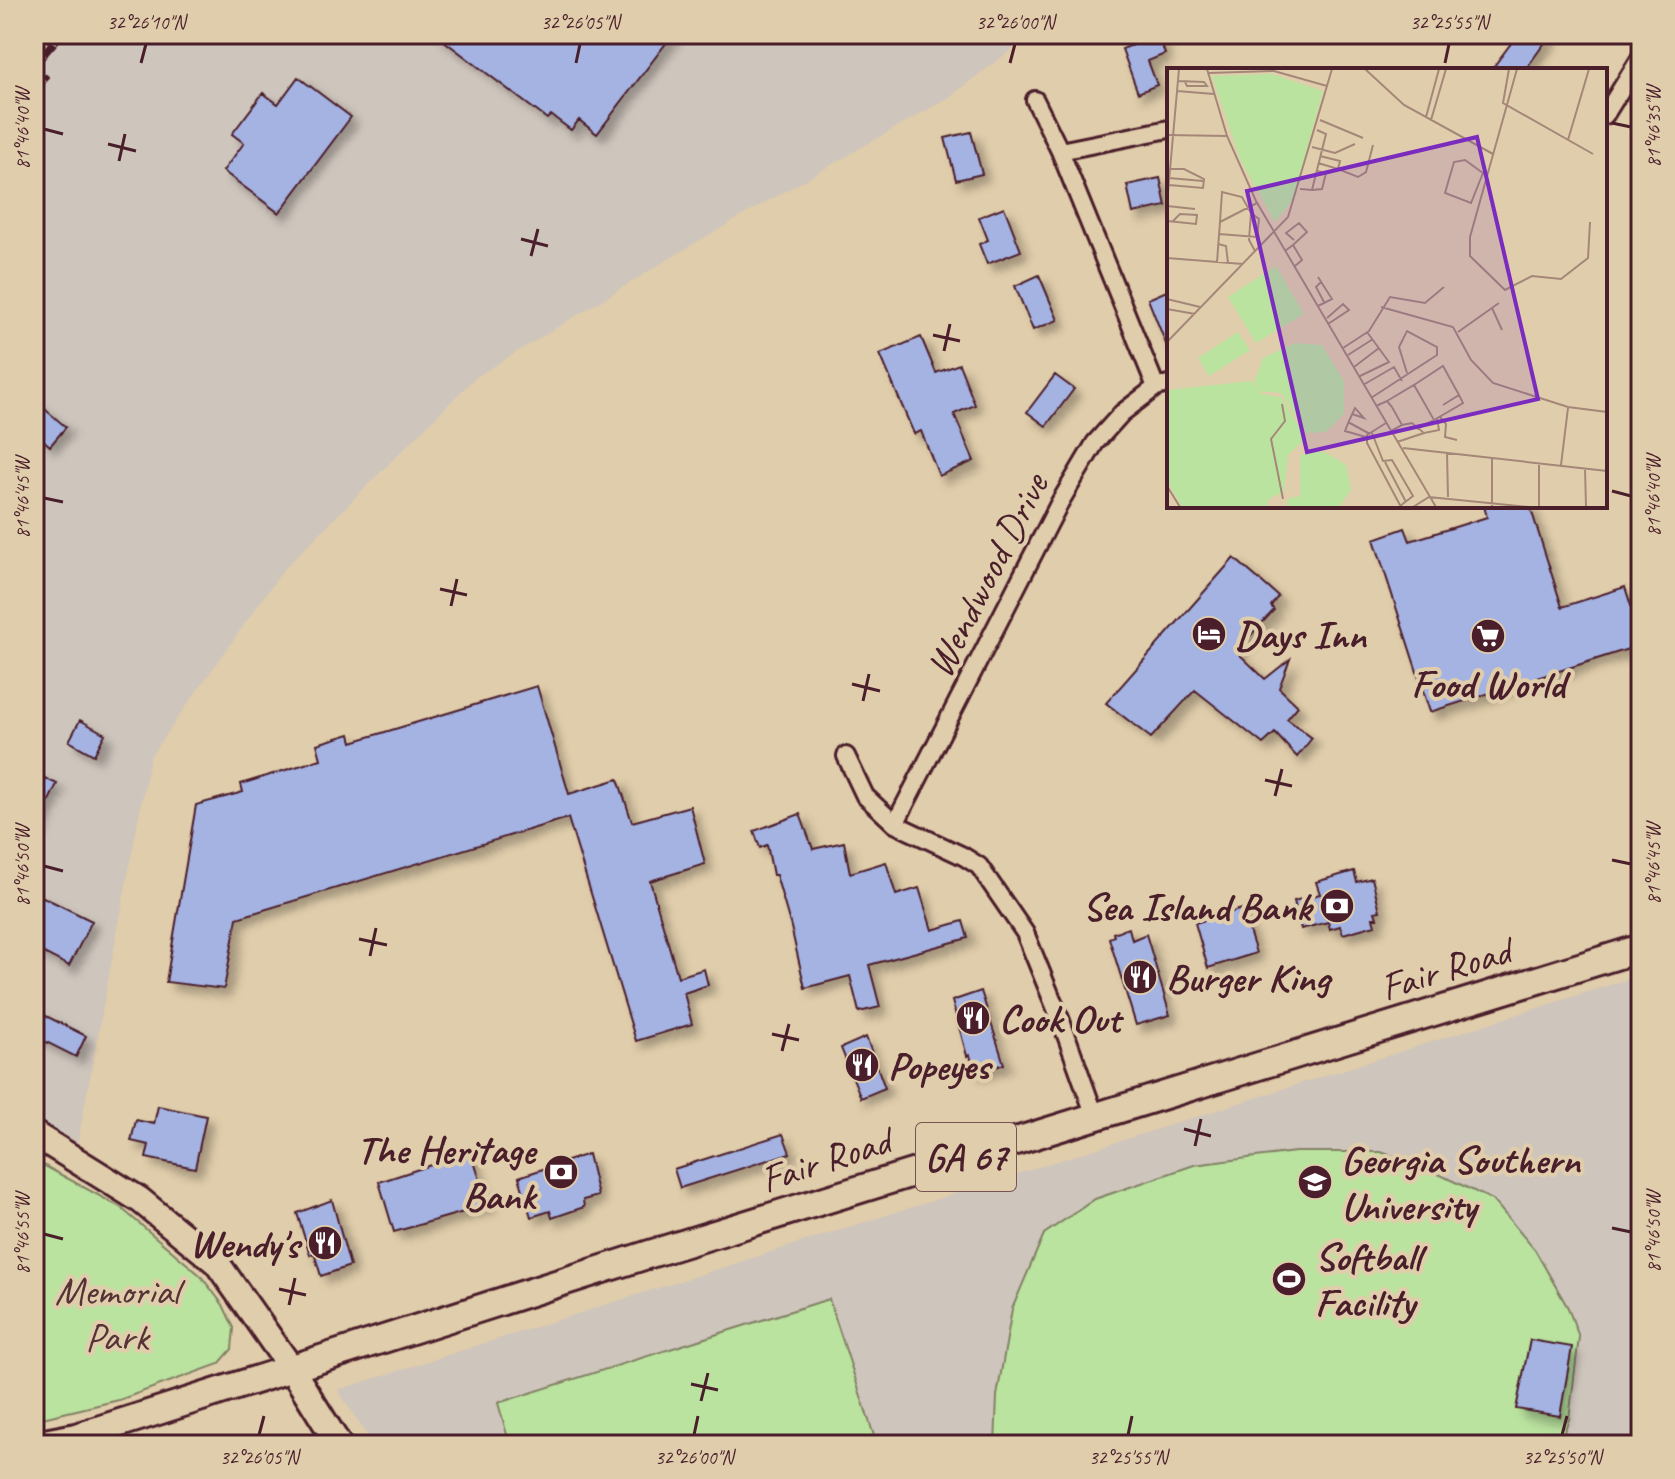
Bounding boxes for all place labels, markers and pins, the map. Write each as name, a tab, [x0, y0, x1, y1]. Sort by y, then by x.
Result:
place label: Days Inn	[1235, 610, 1368, 660]
hotel icon: Days Inn	[1190, 615, 1228, 653]
supermarket icon: Food World	[1469, 617, 1507, 655]
place label: Food World	[1411, 659, 1572, 709]
place label: Sea Island Bank	[1083, 882, 1314, 932]
bank icon: Sea Island Bank	[1318, 887, 1356, 925]
place label: Burger King	[1166, 953, 1333, 1003]
restaurant icon: Burger King	[1121, 958, 1159, 996]
place label: Cook Out	[999, 994, 1125, 1044]
restaurant icon: Cook Out	[954, 999, 992, 1037]
place label: Popeyes	[888, 1041, 993, 1091]
restaurant icon: Popeyes	[843, 1046, 881, 1084]
place label: The Heritage Bank	[356, 1125, 538, 1221]
place label: Georgia Southern University	[1341, 1135, 1582, 1231]
bank icon: The Heritage Bank	[542, 1153, 580, 1191]
school or university icon: Georgia Southern University	[1296, 1163, 1334, 1201]
place label: Wendy's	[190, 1219, 303, 1269]
restaurant icon: Wendy's	[306, 1224, 344, 1262]
place label: Softball Facility	[1315, 1232, 1427, 1328]
sports icon: Softball Facility	[1270, 1260, 1308, 1298]

